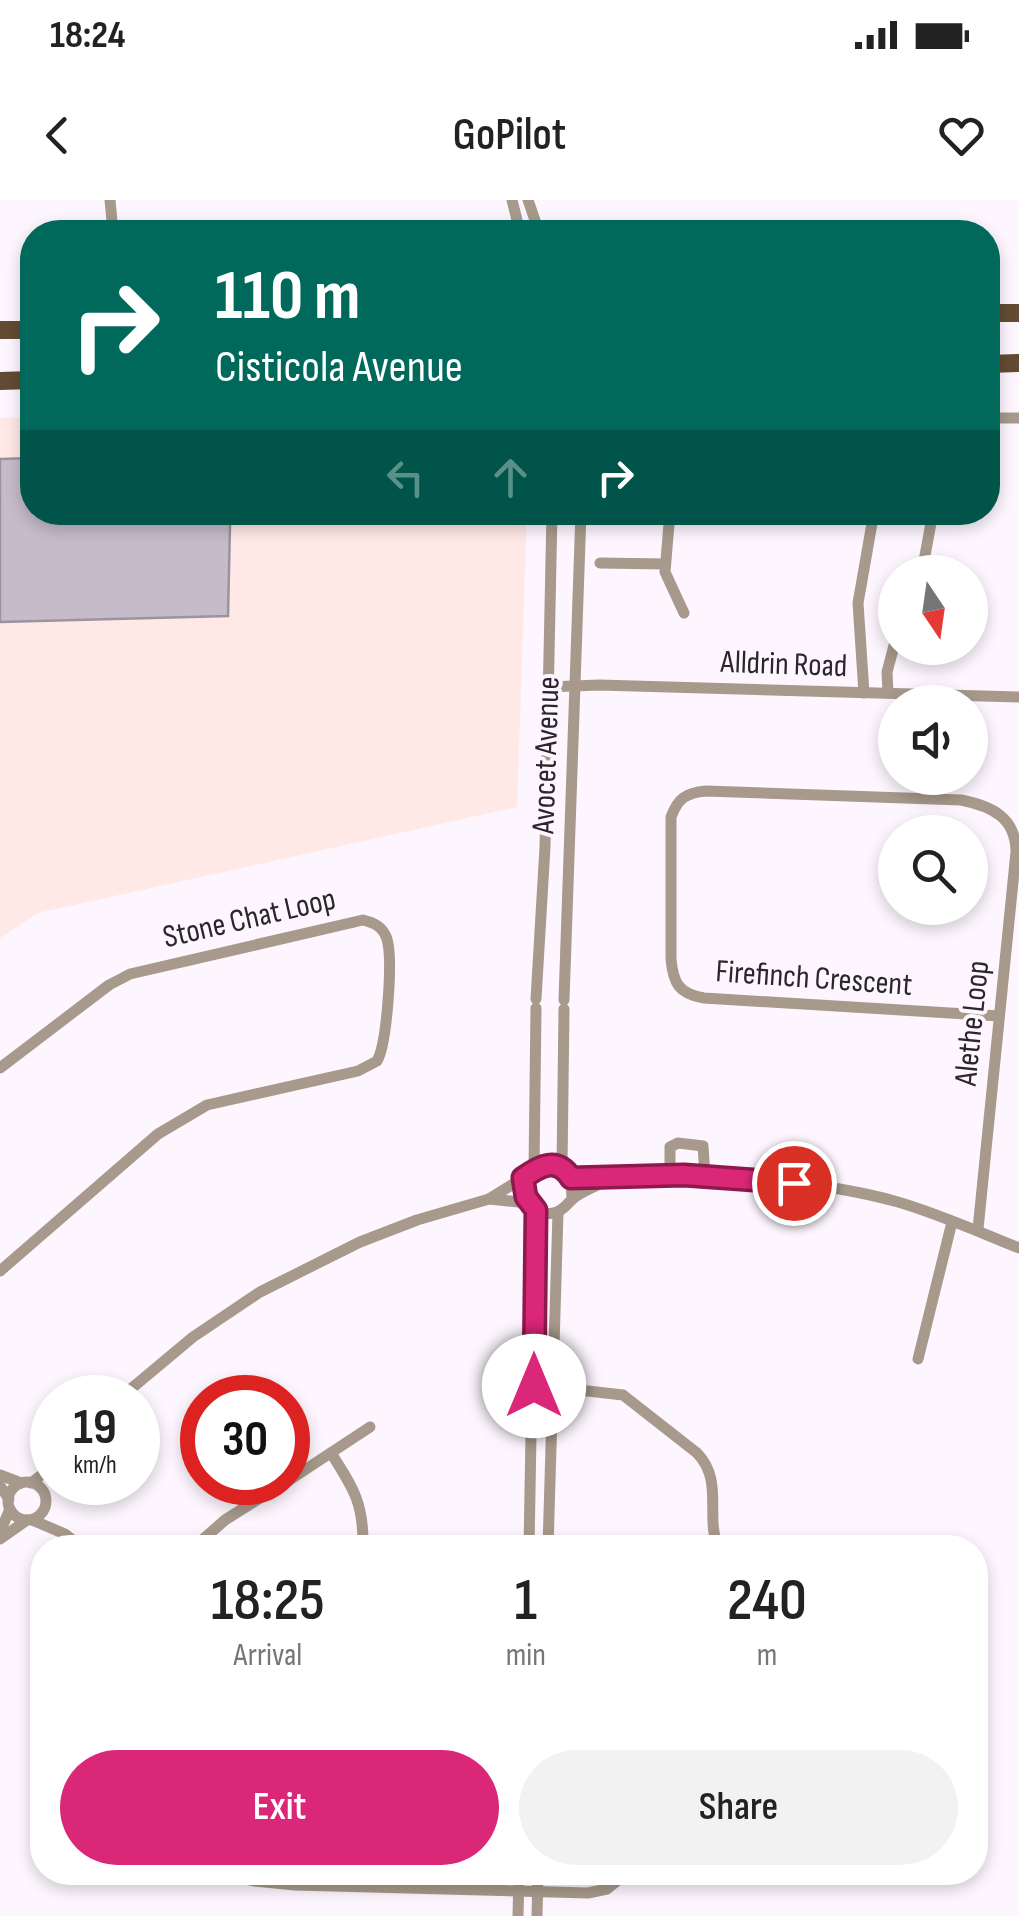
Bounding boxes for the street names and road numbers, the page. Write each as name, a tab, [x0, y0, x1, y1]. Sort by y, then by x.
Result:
street label: Alldrin Road	[719, 643, 848, 686]
street label: Avocet Avenue	[524, 676, 569, 835]
street label: Stone Chat Loop	[159, 880, 339, 957]
street label: Firefinch Crescent	[714, 952, 914, 1005]
street label: Alethe Loop	[946, 959, 998, 1089]

